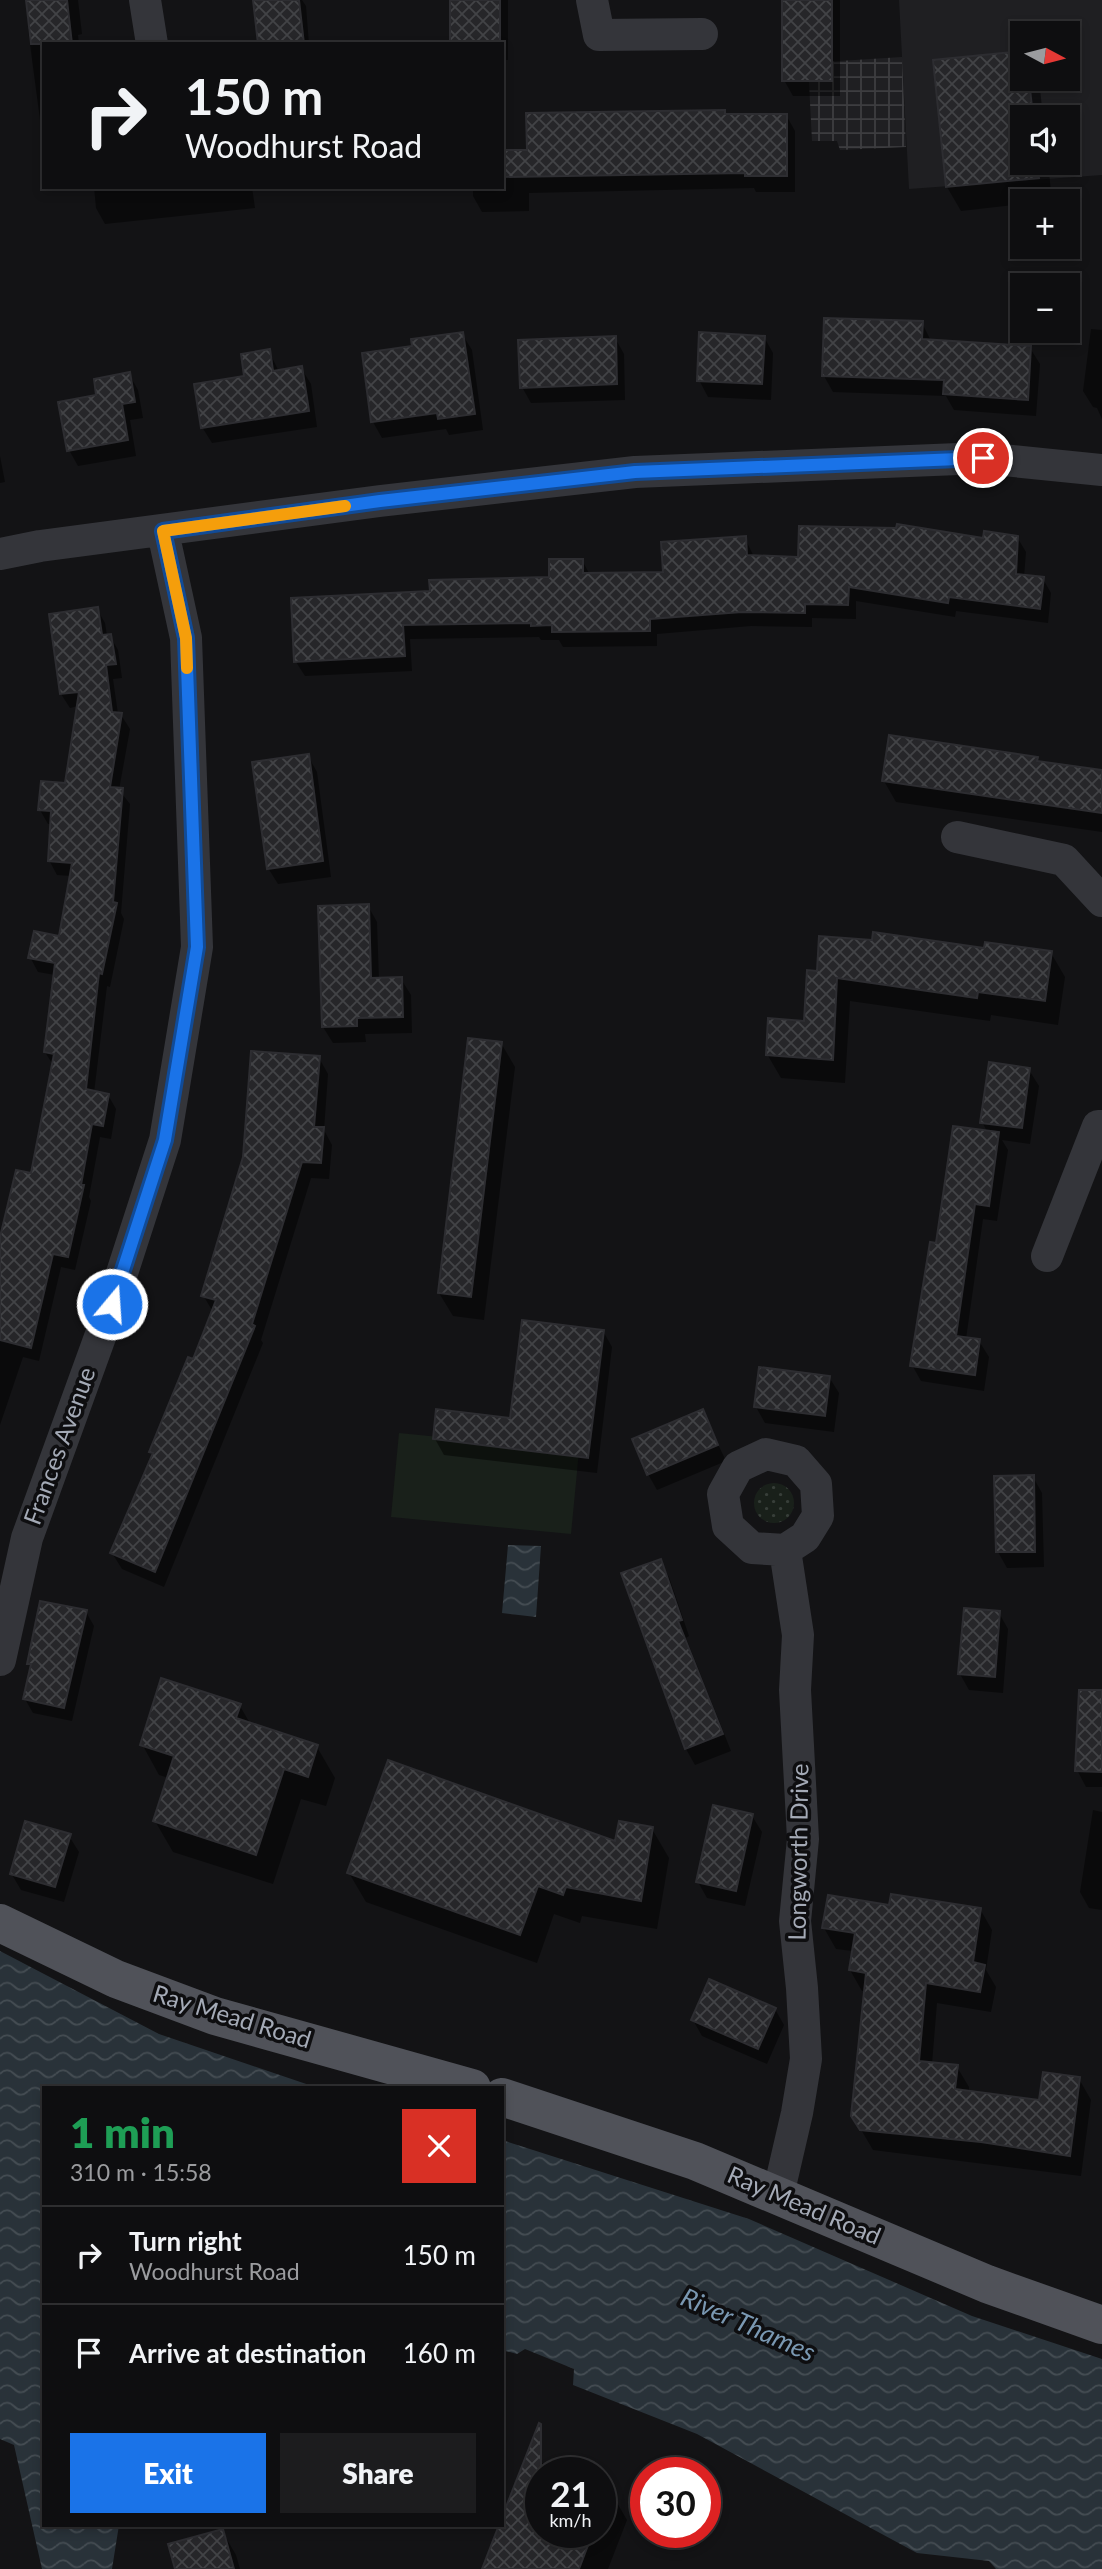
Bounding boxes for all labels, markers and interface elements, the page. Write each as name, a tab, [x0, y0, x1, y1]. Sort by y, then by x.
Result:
north arrow	[1010, 21, 1080, 91]
map controls	[1010, 21, 1080, 343]
text: 150 m	[185, 67, 323, 125]
icon: right	[70, 70, 161, 161]
button: sound	[1010, 105, 1080, 175]
text: Woodhurst Road	[185, 126, 422, 165]
button: +	[1010, 189, 1080, 259]
button: −	[1010, 273, 1080, 343]
pin	[953, 428, 1013, 488]
icon: arrive	[964, 439, 1002, 477]
position arrow	[75, 1267, 149, 1341]
street label: Frances Avenue	[17, 1363, 101, 1528]
street label: Longworth Drive	[781, 1763, 814, 1941]
street label: Ray Mead Road	[150, 1978, 315, 2053]
text: 1 min	[70, 2107, 175, 2157]
button: close	[402, 2109, 476, 2183]
text: 310 m · 15:58	[70, 2158, 212, 2186]
street label: Ray Mead Road	[724, 2159, 886, 2250]
text: Turn right	[129, 2225, 242, 2257]
icon: right	[70, 2236, 108, 2274]
text: 150 m	[403, 2239, 476, 2271]
text: Woodhurst Road	[129, 2257, 300, 2285]
water label: River Thames	[676, 2280, 821, 2368]
icon: arrive	[70, 2334, 108, 2372]
text: Arrive at destination	[129, 2337, 366, 2369]
text: 160 m	[403, 2337, 476, 2369]
button: Exit	[70, 2433, 266, 2513]
button: Share	[280, 2433, 476, 2513]
speed limit sign: 30	[630, 2457, 721, 2548]
text: 21	[550, 2472, 591, 2514]
text: km/h	[549, 2509, 592, 2531]

